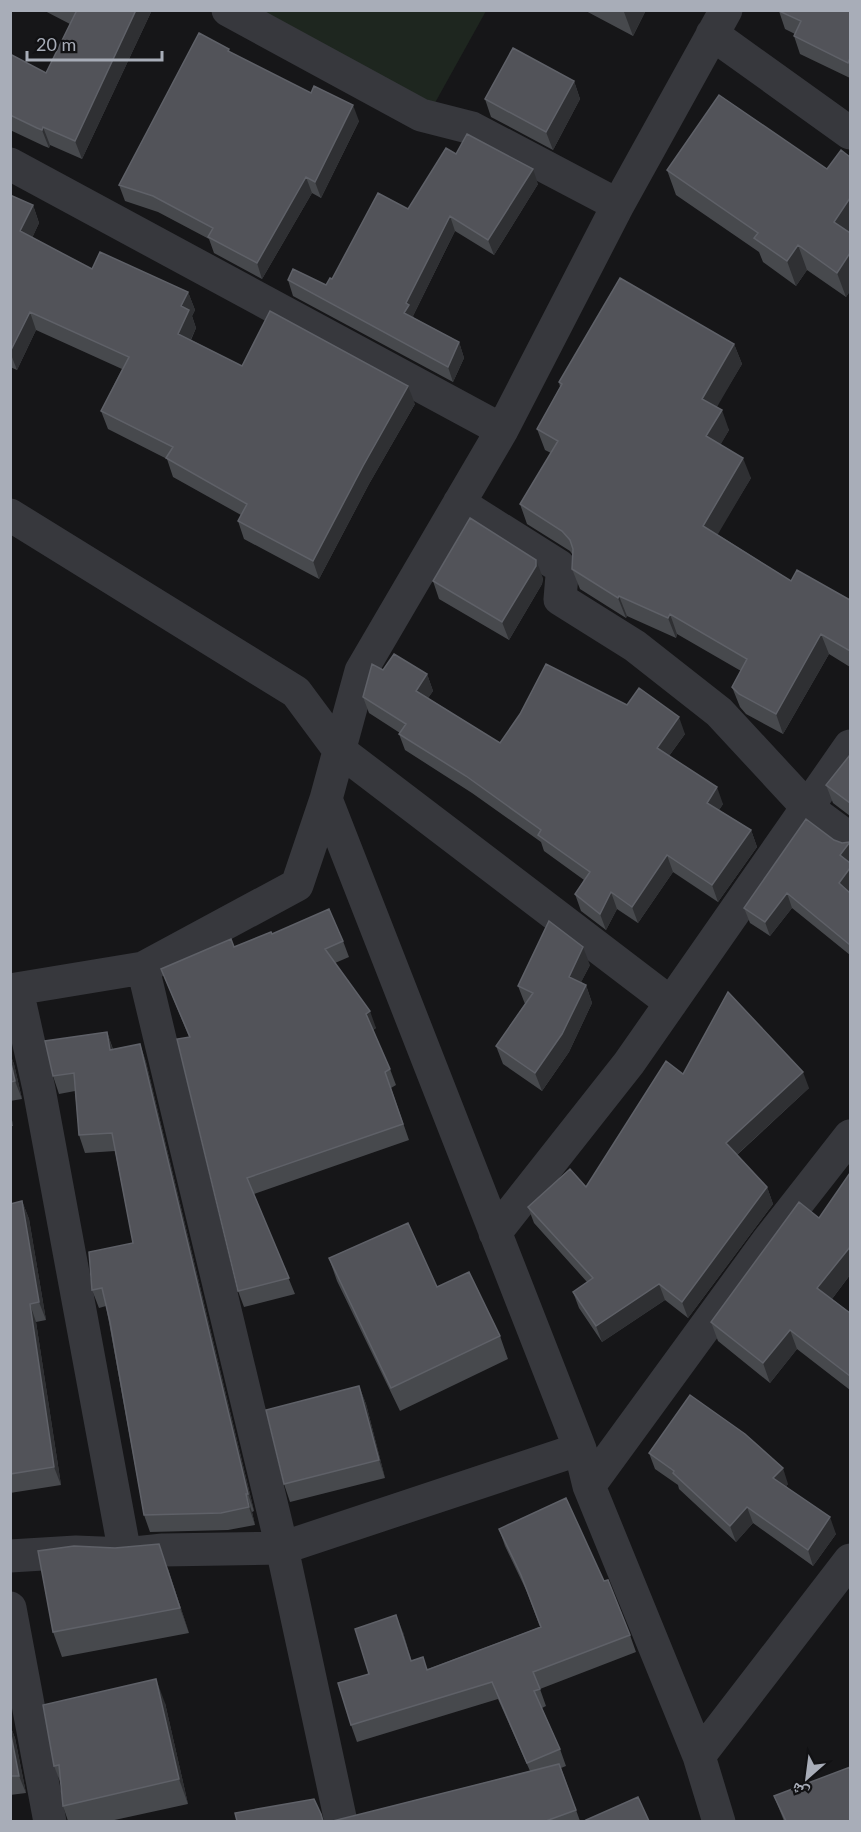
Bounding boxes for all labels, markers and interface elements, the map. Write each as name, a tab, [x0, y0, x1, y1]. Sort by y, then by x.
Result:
scale bar	[27, 24, 162, 62]
text: 20 m	[36, 33, 76, 55]
north arrow	[777, 1748, 837, 1808]
text: ش	[788, 1778, 812, 1804]

